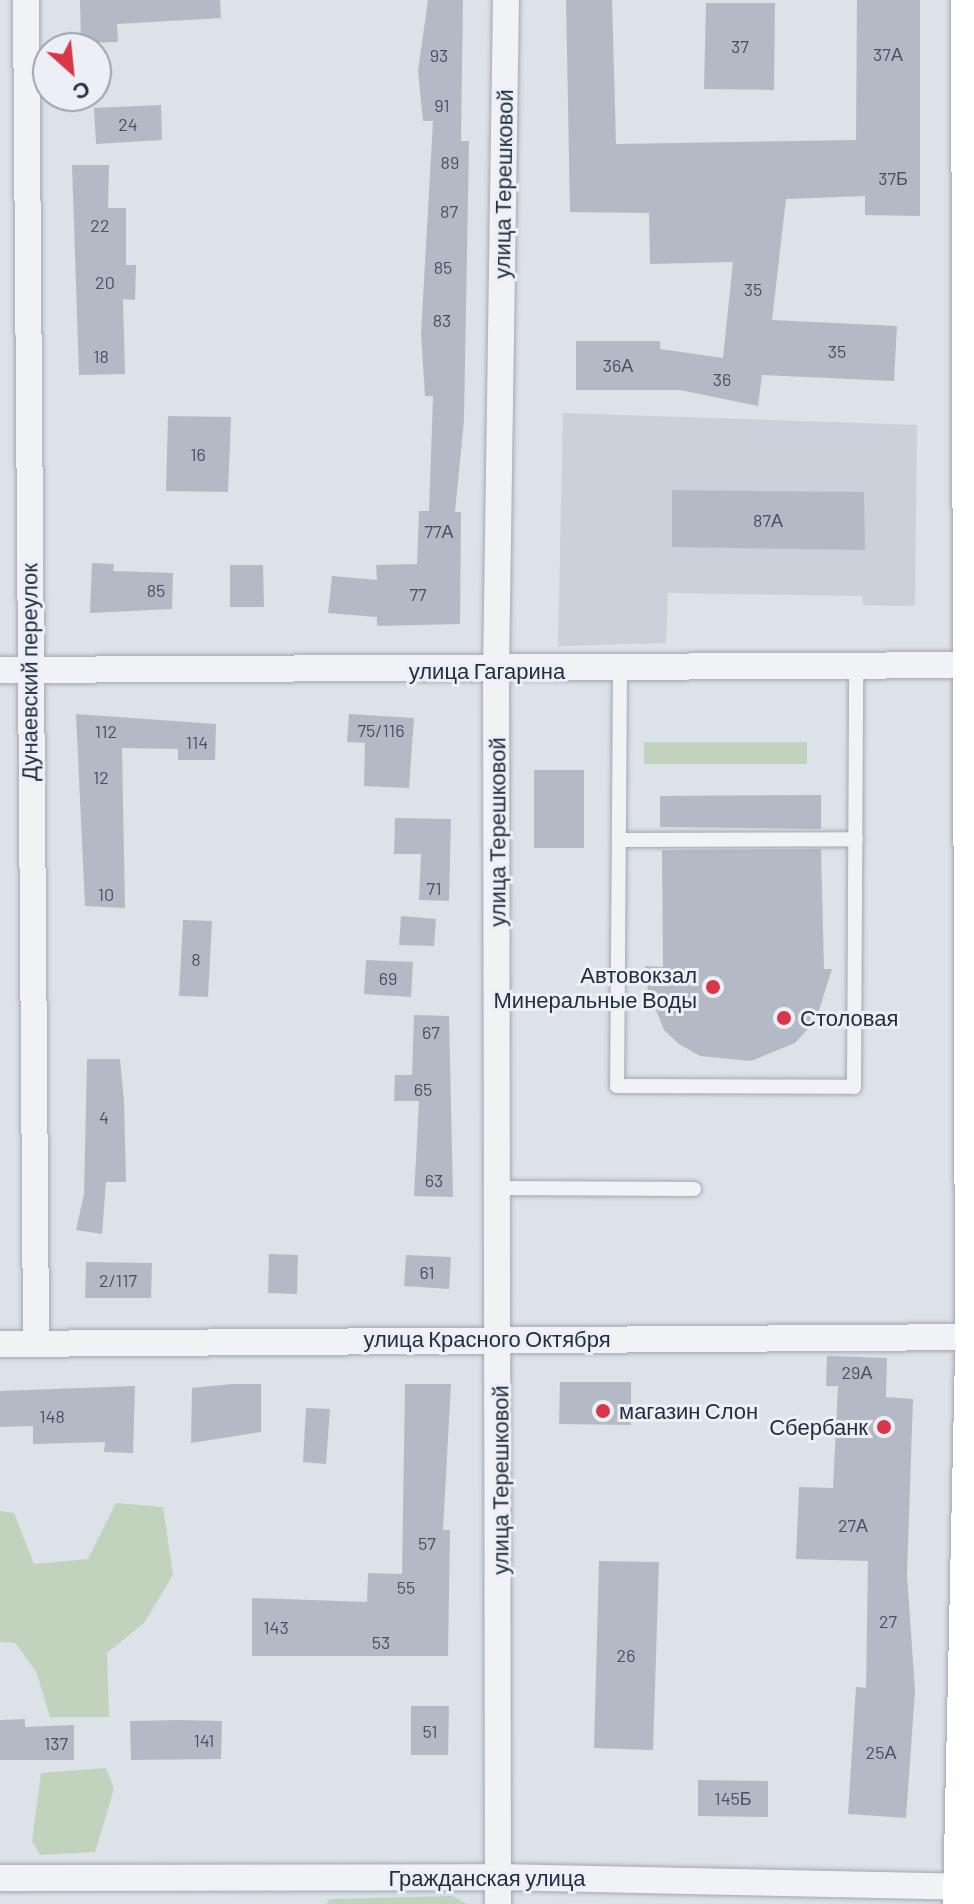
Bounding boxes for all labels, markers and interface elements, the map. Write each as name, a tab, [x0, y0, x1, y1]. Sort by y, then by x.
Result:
north arrow	[32, 32, 112, 112]
house number: 37	[731, 35, 749, 57]
house number: 37А	[873, 43, 903, 65]
house number: 93	[430, 44, 448, 66]
text: С	[69, 76, 95, 107]
street label: улица Терешковой	[488, 89, 518, 279]
house number: 91	[434, 94, 450, 116]
house number: 24	[118, 113, 138, 135]
house number: 89	[441, 151, 459, 173]
house number: 37Б	[878, 167, 908, 189]
house number: 87	[440, 200, 458, 222]
house number: 22	[90, 214, 110, 236]
house number: 85	[434, 256, 452, 278]
house number: 20	[95, 271, 115, 293]
house number: 35	[744, 278, 762, 300]
house number: 83	[433, 309, 451, 331]
house number: 35	[828, 340, 846, 362]
house number: 18	[93, 345, 109, 367]
house number: 36А	[603, 354, 633, 376]
house number: 36	[713, 368, 731, 390]
house number: 16	[190, 443, 206, 465]
house number: 87А	[753, 509, 783, 531]
house number: 77А	[424, 520, 454, 542]
street label: Дунаевский переулок	[16, 563, 42, 781]
house number: 85	[147, 579, 165, 601]
house number: 77	[409, 583, 427, 605]
street label: улица Гагарина	[409, 658, 565, 684]
house number: 75/116	[358, 719, 404, 741]
house number: 112	[95, 720, 117, 742]
house number: 114	[186, 731, 208, 753]
street label: улица Терешковой	[484, 737, 510, 927]
house number: 12	[93, 766, 109, 788]
house number: 71	[427, 877, 441, 899]
house number: 10	[98, 883, 114, 905]
house number: 8	[191, 948, 201, 970]
place label: Автовокзал Минеральные Воды	[494, 961, 697, 1012]
house number: 69	[379, 967, 397, 989]
marker: Автовокзал Минеральные Воды	[704, 978, 722, 996]
place label: Столовая	[800, 1005, 898, 1031]
marker: Столовая	[775, 1009, 793, 1027]
house number: 67	[422, 1021, 440, 1043]
house number: 65	[414, 1078, 432, 1100]
house number: 4	[99, 1106, 109, 1128]
house number: 63	[425, 1169, 443, 1191]
house number: 61	[419, 1261, 435, 1283]
house number: 2/117	[99, 1269, 137, 1291]
street label: улица Красного Октября	[363, 1326, 611, 1352]
house number: 29А	[841, 1361, 873, 1383]
street label: улица Терешковой	[487, 1385, 513, 1575]
place label: магазин Слон	[619, 1398, 758, 1424]
marker: магазин Слон	[594, 1402, 612, 1420]
house number: 148	[39, 1405, 65, 1427]
place label: Сбербанк	[769, 1414, 868, 1440]
marker: Сбербанк	[875, 1418, 893, 1436]
house number: 27А	[838, 1514, 868, 1536]
house number: 57	[418, 1532, 436, 1554]
house number: 55	[397, 1576, 415, 1598]
house number: 27	[879, 1610, 897, 1632]
house number: 143	[263, 1616, 289, 1638]
house number: 53	[372, 1631, 390, 1653]
house number: 26	[617, 1644, 635, 1666]
house number: 51	[422, 1720, 438, 1742]
house number: 141	[194, 1729, 214, 1751]
house number: 137	[44, 1732, 68, 1754]
house number: 25А	[866, 1741, 896, 1763]
house number: 145Б	[714, 1787, 752, 1809]
street label: Гражданская улица	[388, 1865, 586, 1891]

